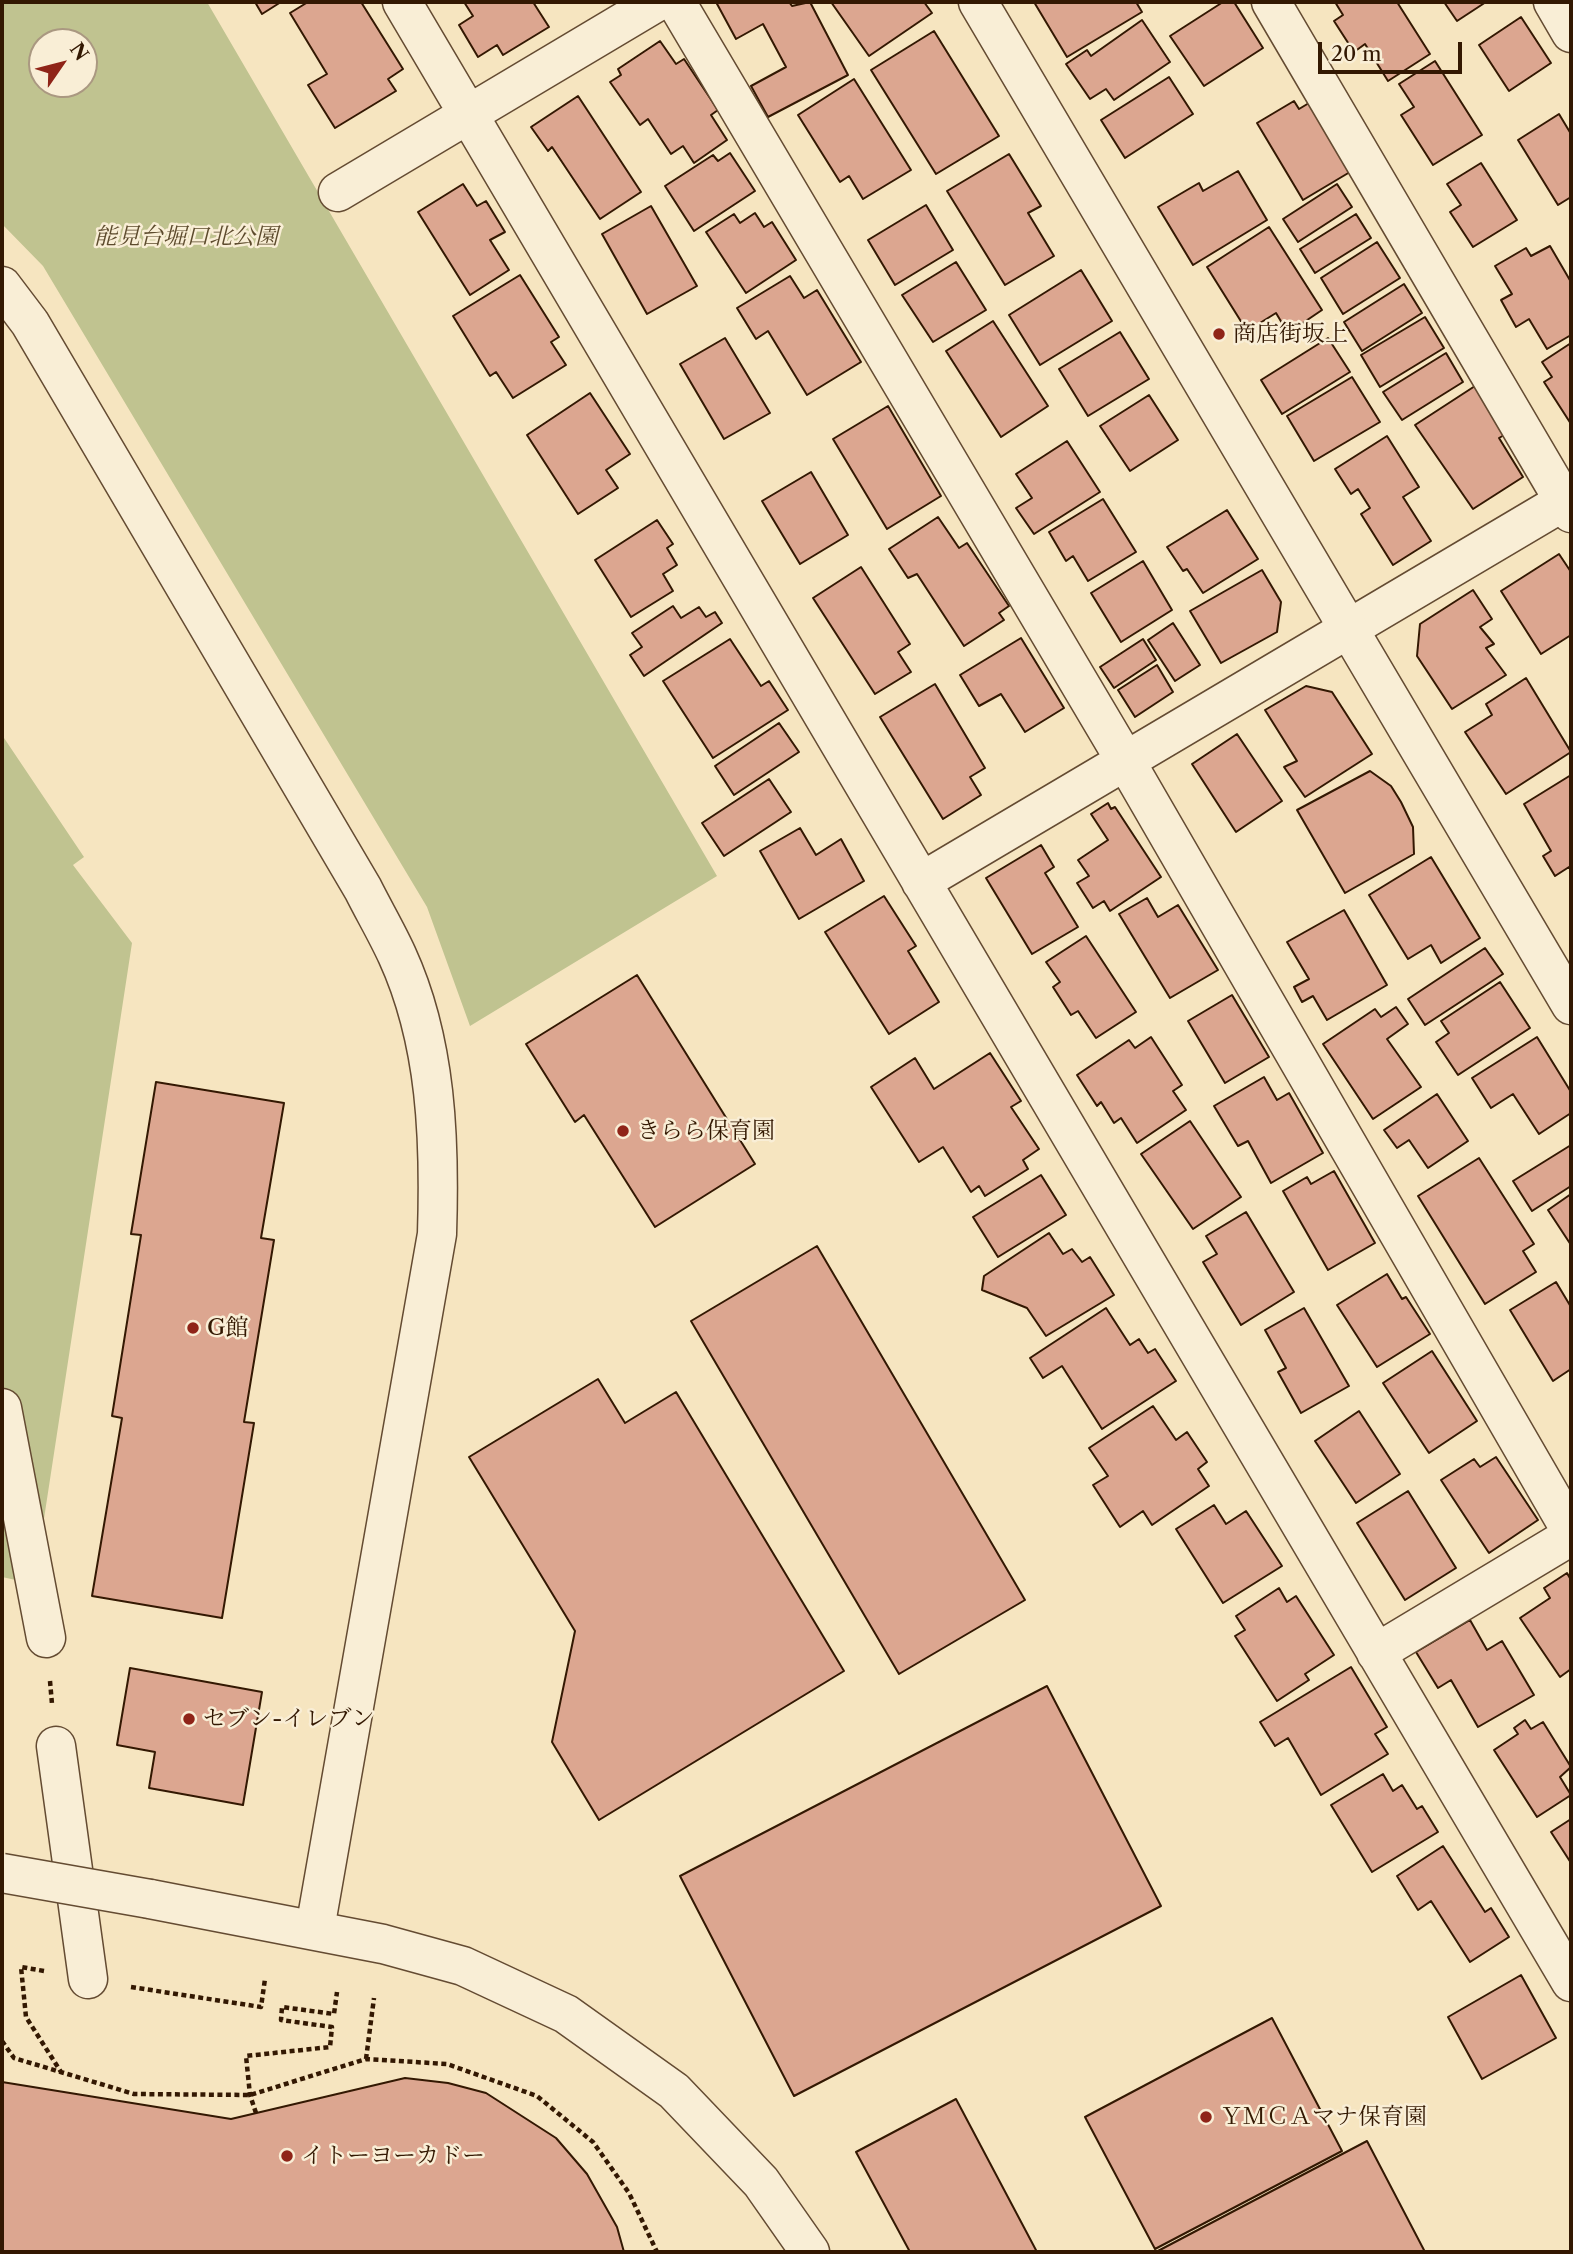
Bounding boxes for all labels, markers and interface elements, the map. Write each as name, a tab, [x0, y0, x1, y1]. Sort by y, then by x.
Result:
north arrow	[28, 28, 98, 98]
scale bar	[1321, 28, 1464, 72]
text: N	[65, 38, 93, 65]
text: 20 m	[1331, 41, 1382, 66]
park label: 能見台堀口北公園	[94, 223, 278, 251]
place label: 商店街坂上	[1233, 320, 1348, 348]
marker: 商店街坂上	[1211, 326, 1227, 342]
place label: きらら保育園	[637, 1117, 775, 1145]
marker: きらら保育園	[615, 1123, 631, 1139]
place label: G館	[207, 1314, 249, 1342]
marker: G館	[185, 1320, 201, 1336]
place label: セブン-イレブン	[203, 1705, 375, 1733]
marker: セブン-イレブン	[181, 1711, 197, 1727]
place label: ＹＭＣＡマナ保育園	[1220, 2103, 1427, 2131]
marker: ＹＭＣＡマナ保育園	[1198, 2109, 1214, 2125]
place label: イトーヨーカドー	[301, 2142, 485, 2170]
marker: イトーヨーカドー	[279, 2148, 295, 2164]

